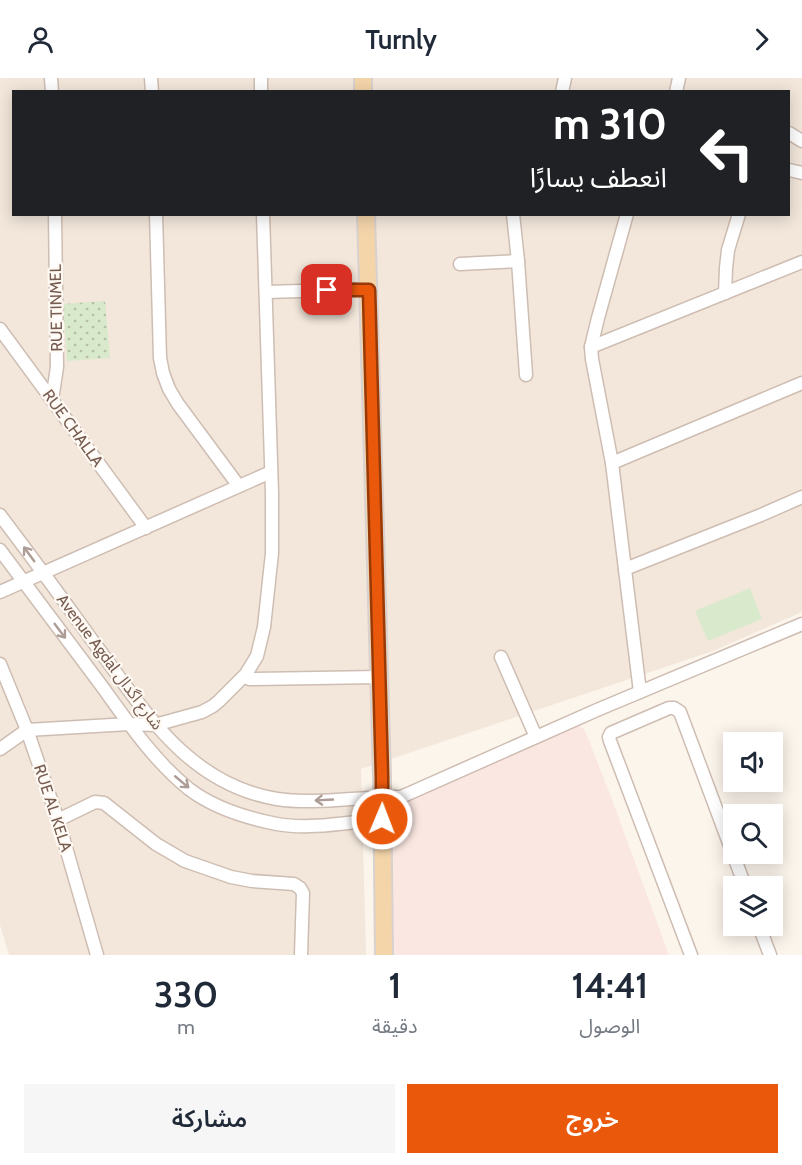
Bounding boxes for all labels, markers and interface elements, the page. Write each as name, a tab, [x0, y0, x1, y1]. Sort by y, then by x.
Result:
icon: person	[24, 23, 57, 56]
text: Turnly	[365, 23, 437, 56]
icon: forward	[745, 23, 778, 56]
text: 310 m	[553, 98, 667, 150]
icon: left	[688, 114, 766, 192]
text: انعطف يسارًا	[530, 161, 667, 194]
street label: RUE TINMEL	[46, 264, 66, 352]
pin	[301, 264, 352, 315]
icon: arrive	[310, 273, 343, 306]
street label: RUE CHALLA	[39, 386, 107, 470]
one-way arrow	[23, 546, 35, 562]
street label: Avenue Agdal شارع اگدال	[50, 591, 167, 735]
one-way arrow	[54, 622, 66, 638]
map controls	[723, 732, 783, 936]
button: sound	[723, 732, 783, 792]
street label: RUE AL KELA	[30, 762, 76, 854]
one-way arrow	[174, 775, 189, 789]
position arrow	[350, 787, 414, 851]
one-way arrow	[314, 794, 334, 805]
button: search	[723, 804, 783, 864]
button: layers	[723, 876, 783, 936]
text: 1	[388, 963, 401, 1007]
text: 14:41	[571, 963, 648, 1007]
text: 330	[154, 972, 218, 1016]
text: دقيقة	[372, 1014, 418, 1038]
text: الوصول	[579, 1014, 640, 1038]
text: m	[177, 1015, 195, 1039]
button: مشاركة	[24, 1084, 395, 1153]
button: خروج	[407, 1084, 778, 1153]

